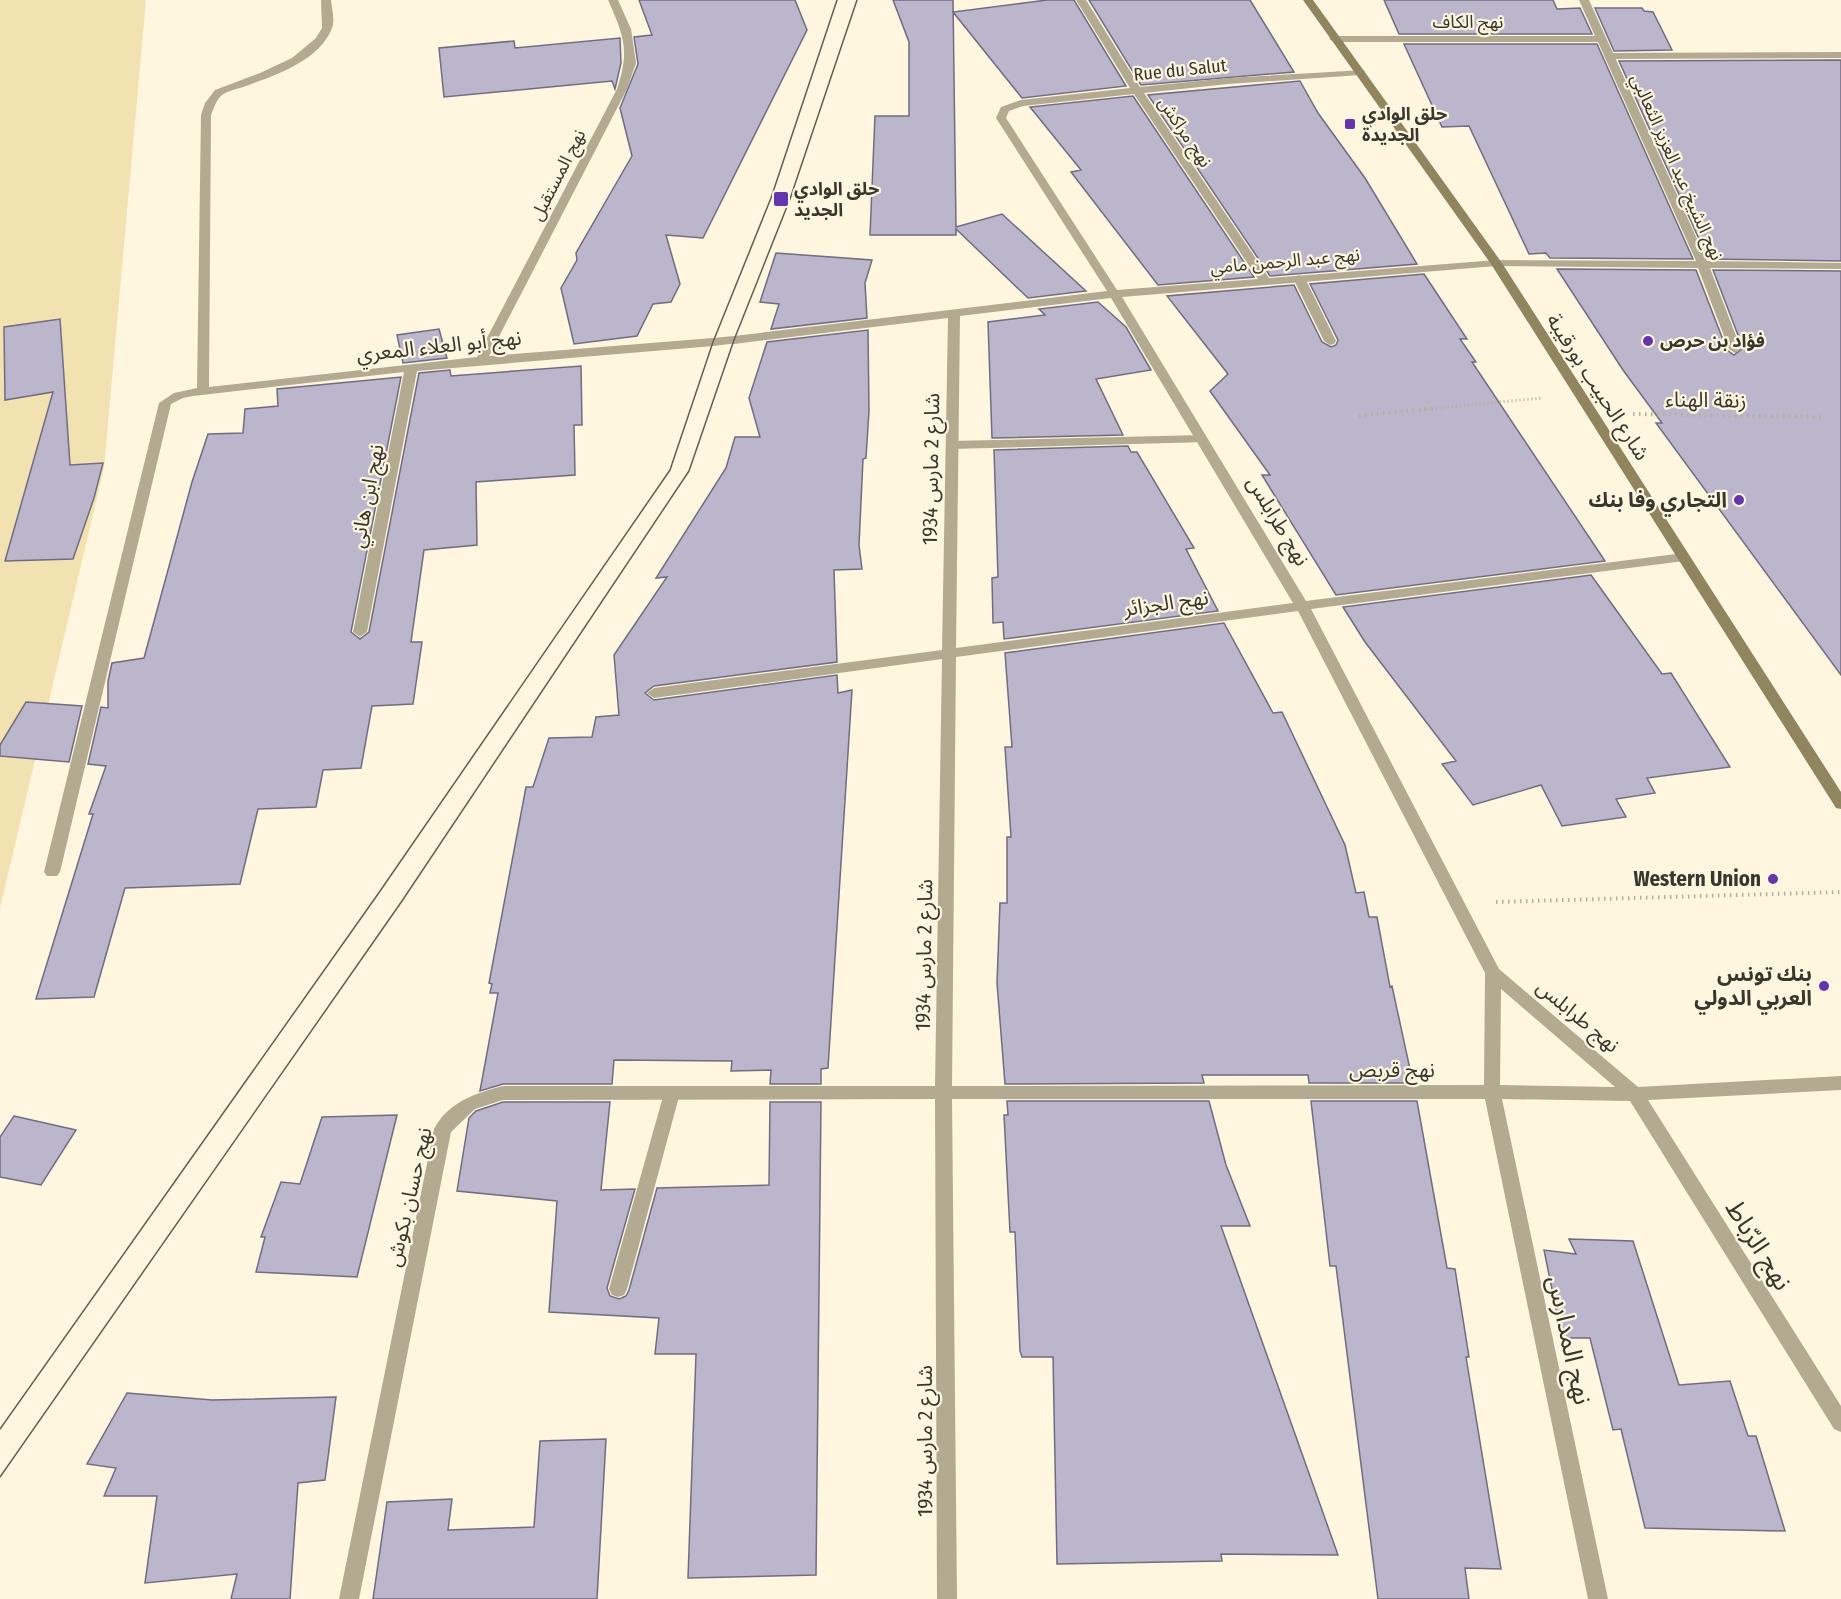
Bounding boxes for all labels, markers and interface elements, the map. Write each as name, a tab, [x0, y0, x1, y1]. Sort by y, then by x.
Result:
street label: نهج الكاف	[1433, 11, 1503, 35]
street label: Rue du Salut	[1132, 54, 1228, 86]
street label: نهج الشيخ عبد العزيز الثعالبي	[1624, 70, 1728, 265]
street label: نهج مراكش	[1152, 92, 1217, 173]
place label: حلق الوادي الجديدة	[1362, 103, 1447, 146]
marker: حلق الوادي الجديدة	[1343, 117, 1357, 131]
street label: نهج المستقبل	[526, 126, 592, 225]
place label: حلق الوادي الجديد	[794, 178, 879, 221]
marker: حلق الوادي الجديد	[772, 190, 790, 208]
street label: نهج عبد الرحمن مامي	[1209, 244, 1361, 281]
street label: شارع الحبيب بورقيبة	[1539, 309, 1655, 466]
street label: نهج أبو العلاء المعري	[355, 324, 523, 370]
place label: فؤاد بن حرص	[1660, 330, 1765, 352]
marker: فؤاد بن حرص	[1641, 334, 1655, 348]
street label: زنقة الهناء	[1665, 386, 1747, 414]
street label: شارع 2 مارس 1934	[917, 393, 947, 545]
street label: نهج ابن هاني	[344, 442, 393, 551]
street label: نهج طرابلس	[1239, 471, 1315, 572]
place label: التجاري وفا بنك	[1589, 487, 1727, 517]
marker: التجاري وفا بنك	[1732, 493, 1746, 507]
street label: نهج الجزائر	[1121, 584, 1210, 624]
place label: Western Union	[1633, 866, 1761, 892]
marker: Western Union	[1766, 872, 1780, 886]
street label: شارع 2 مارس 1934	[910, 879, 940, 1031]
place label: بنك تونس العربي الدولي	[1694, 961, 1812, 1015]
street label: نهج طرابلس	[1530, 974, 1625, 1060]
marker: بنك تونس العربي الدولي	[1817, 979, 1831, 993]
street label: نهج قربص	[1349, 1057, 1435, 1085]
street label: نهج حسان بكوش	[380, 1125, 440, 1270]
street label: نهج الرّباط	[1715, 1194, 1798, 1298]
street label: نهج المدارس	[1537, 1273, 1598, 1408]
street label: شارع 2 مارس 1934	[912, 1365, 940, 1517]

